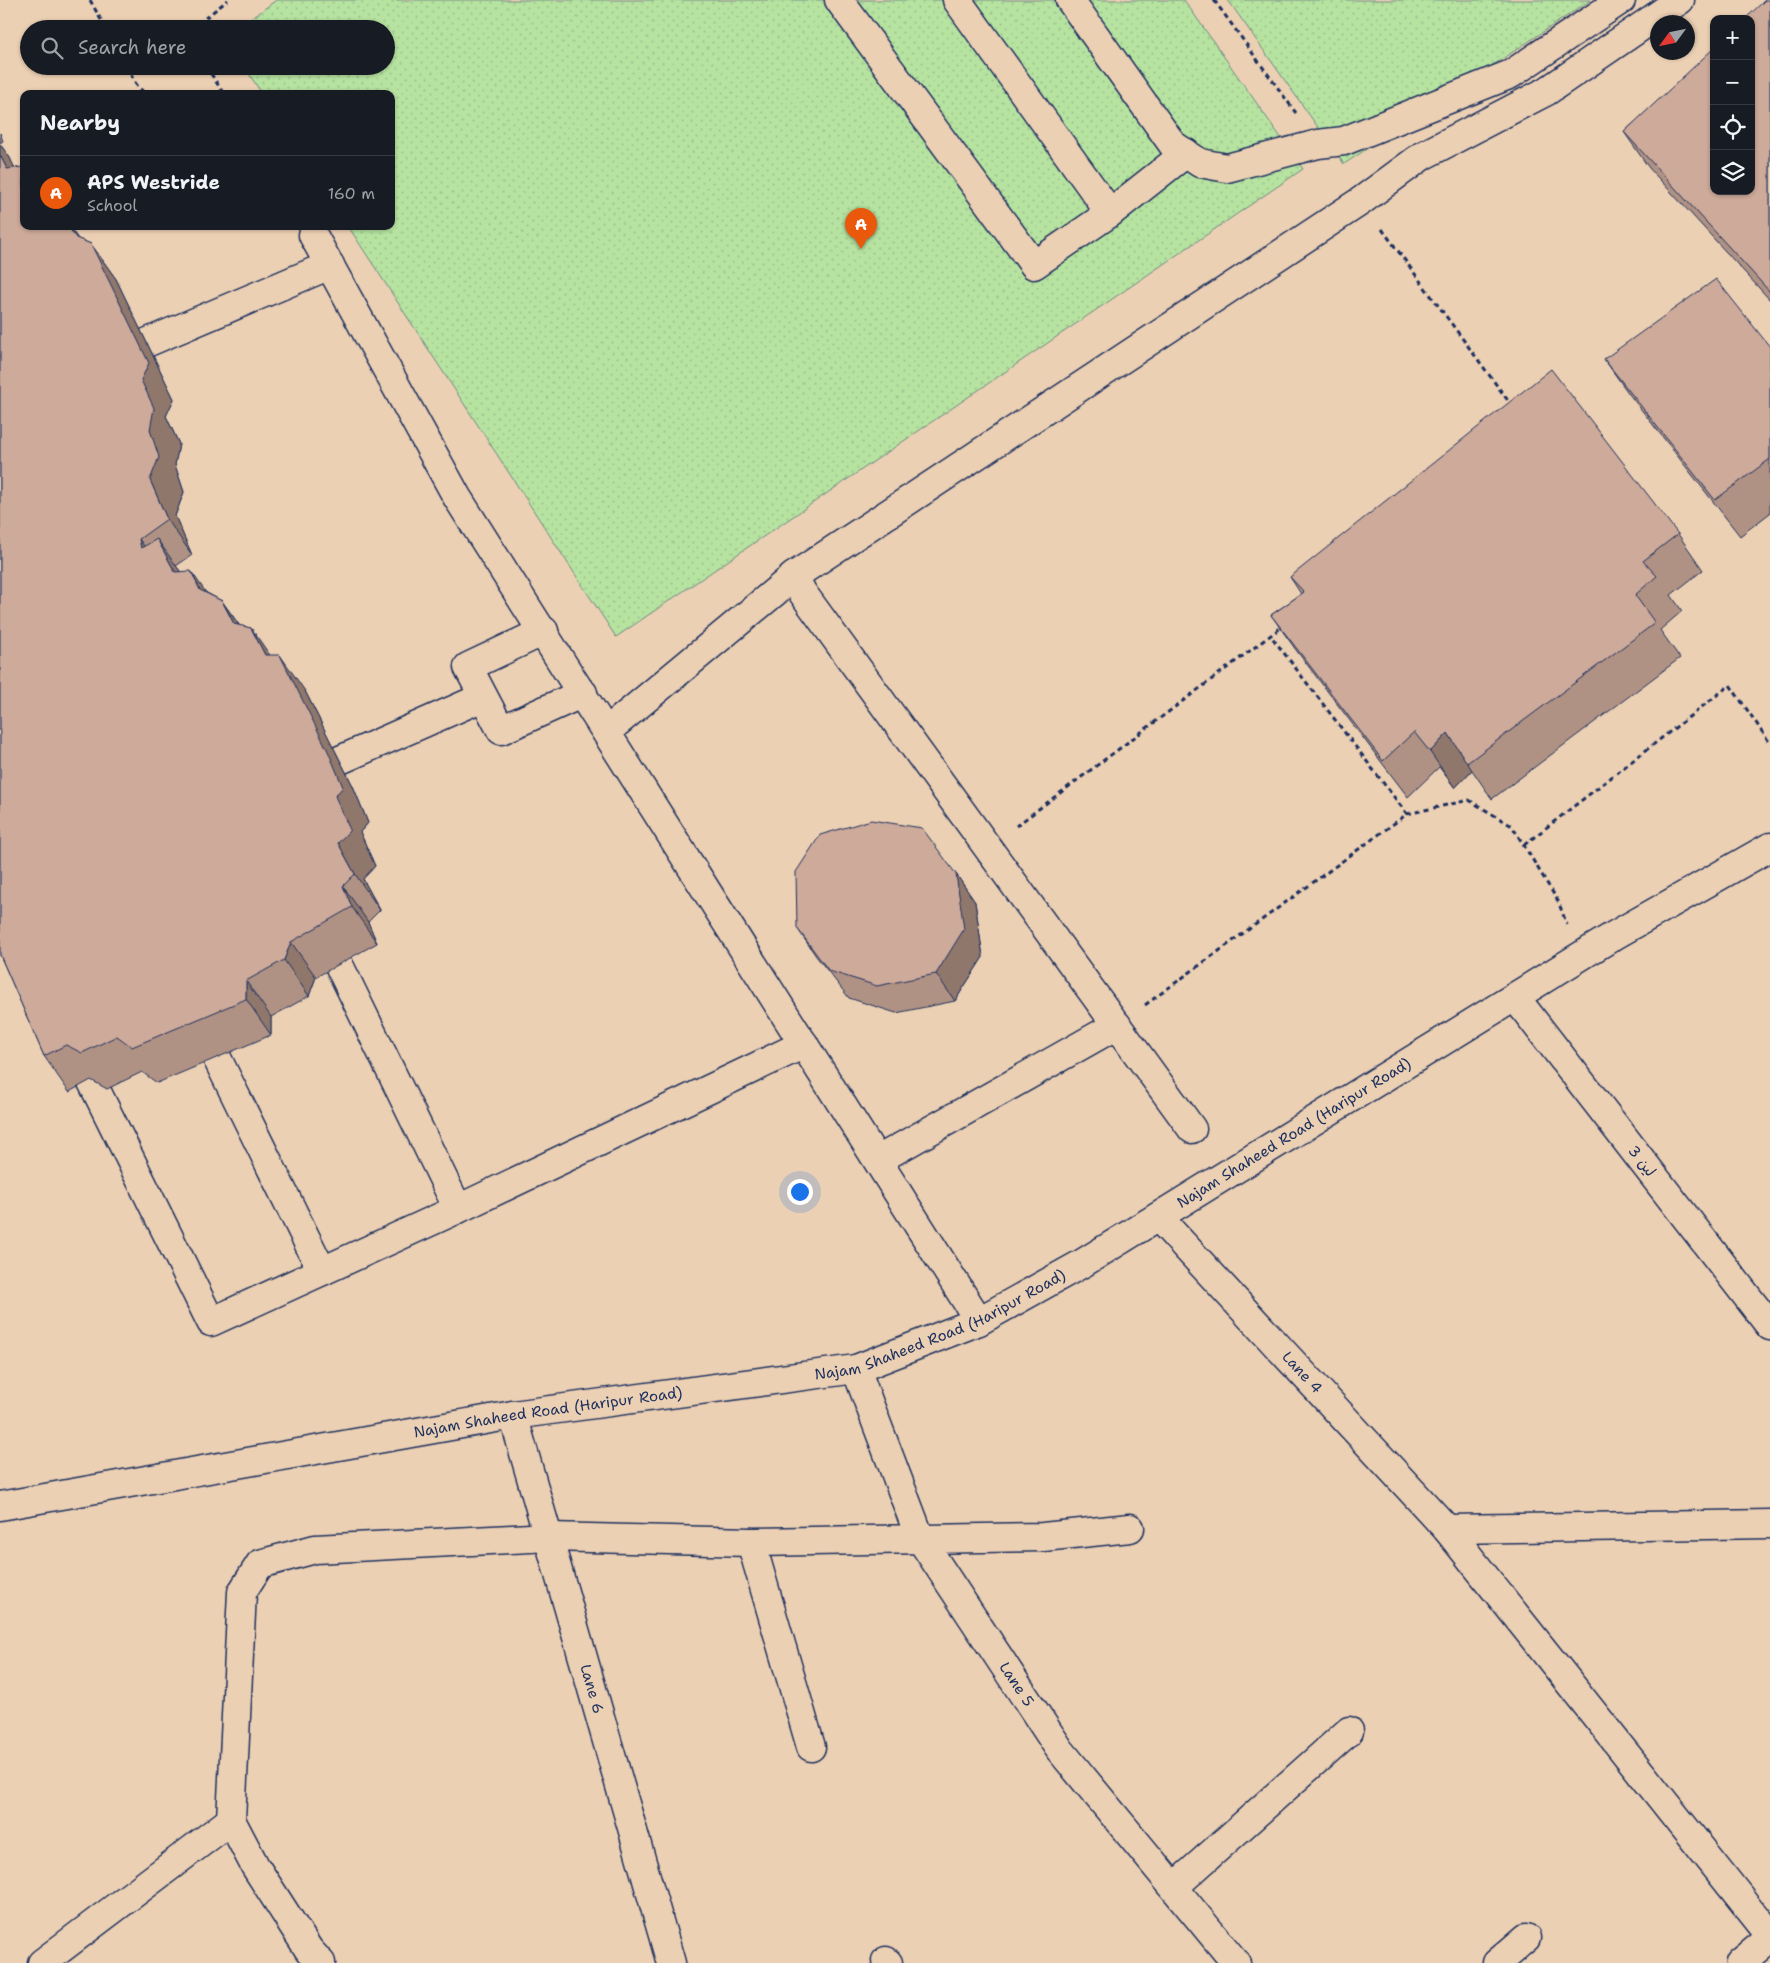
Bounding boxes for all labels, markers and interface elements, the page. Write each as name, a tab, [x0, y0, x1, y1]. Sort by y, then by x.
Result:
north arrow	[1650, 15, 1695, 60]
map controls	[1710, 15, 1755, 195]
button: +	[1710, 15, 1755, 60]
search box	[20, 20, 395, 75]
icon: search	[38, 34, 66, 62]
text: Search here	[78, 35, 187, 60]
button: −	[1710, 60, 1755, 105]
button: locate	[1710, 105, 1755, 150]
text: Nearby	[40, 109, 120, 137]
button: layers	[1710, 150, 1755, 195]
text: APS Westride	[87, 170, 220, 195]
text: A	[50, 183, 62, 204]
text: 160 m	[328, 183, 375, 204]
text: School	[87, 195, 137, 216]
pin: A	[845, 208, 877, 249]
street label: Najam Shaheed Road (Haripur Road)	[1173, 1053, 1415, 1213]
street label: لین 3	[1624, 1141, 1660, 1181]
your location	[787, 1179, 813, 1205]
street label: Najam Shaheed Road (Haripur Road)	[813, 1265, 1069, 1384]
street label: Lane 4	[1278, 1347, 1327, 1398]
street label: Najam Shaheed Road (Haripur Road)	[412, 1382, 683, 1442]
street label: Lane 5	[995, 1658, 1039, 1710]
street label: Lane 6	[575, 1662, 609, 1716]

